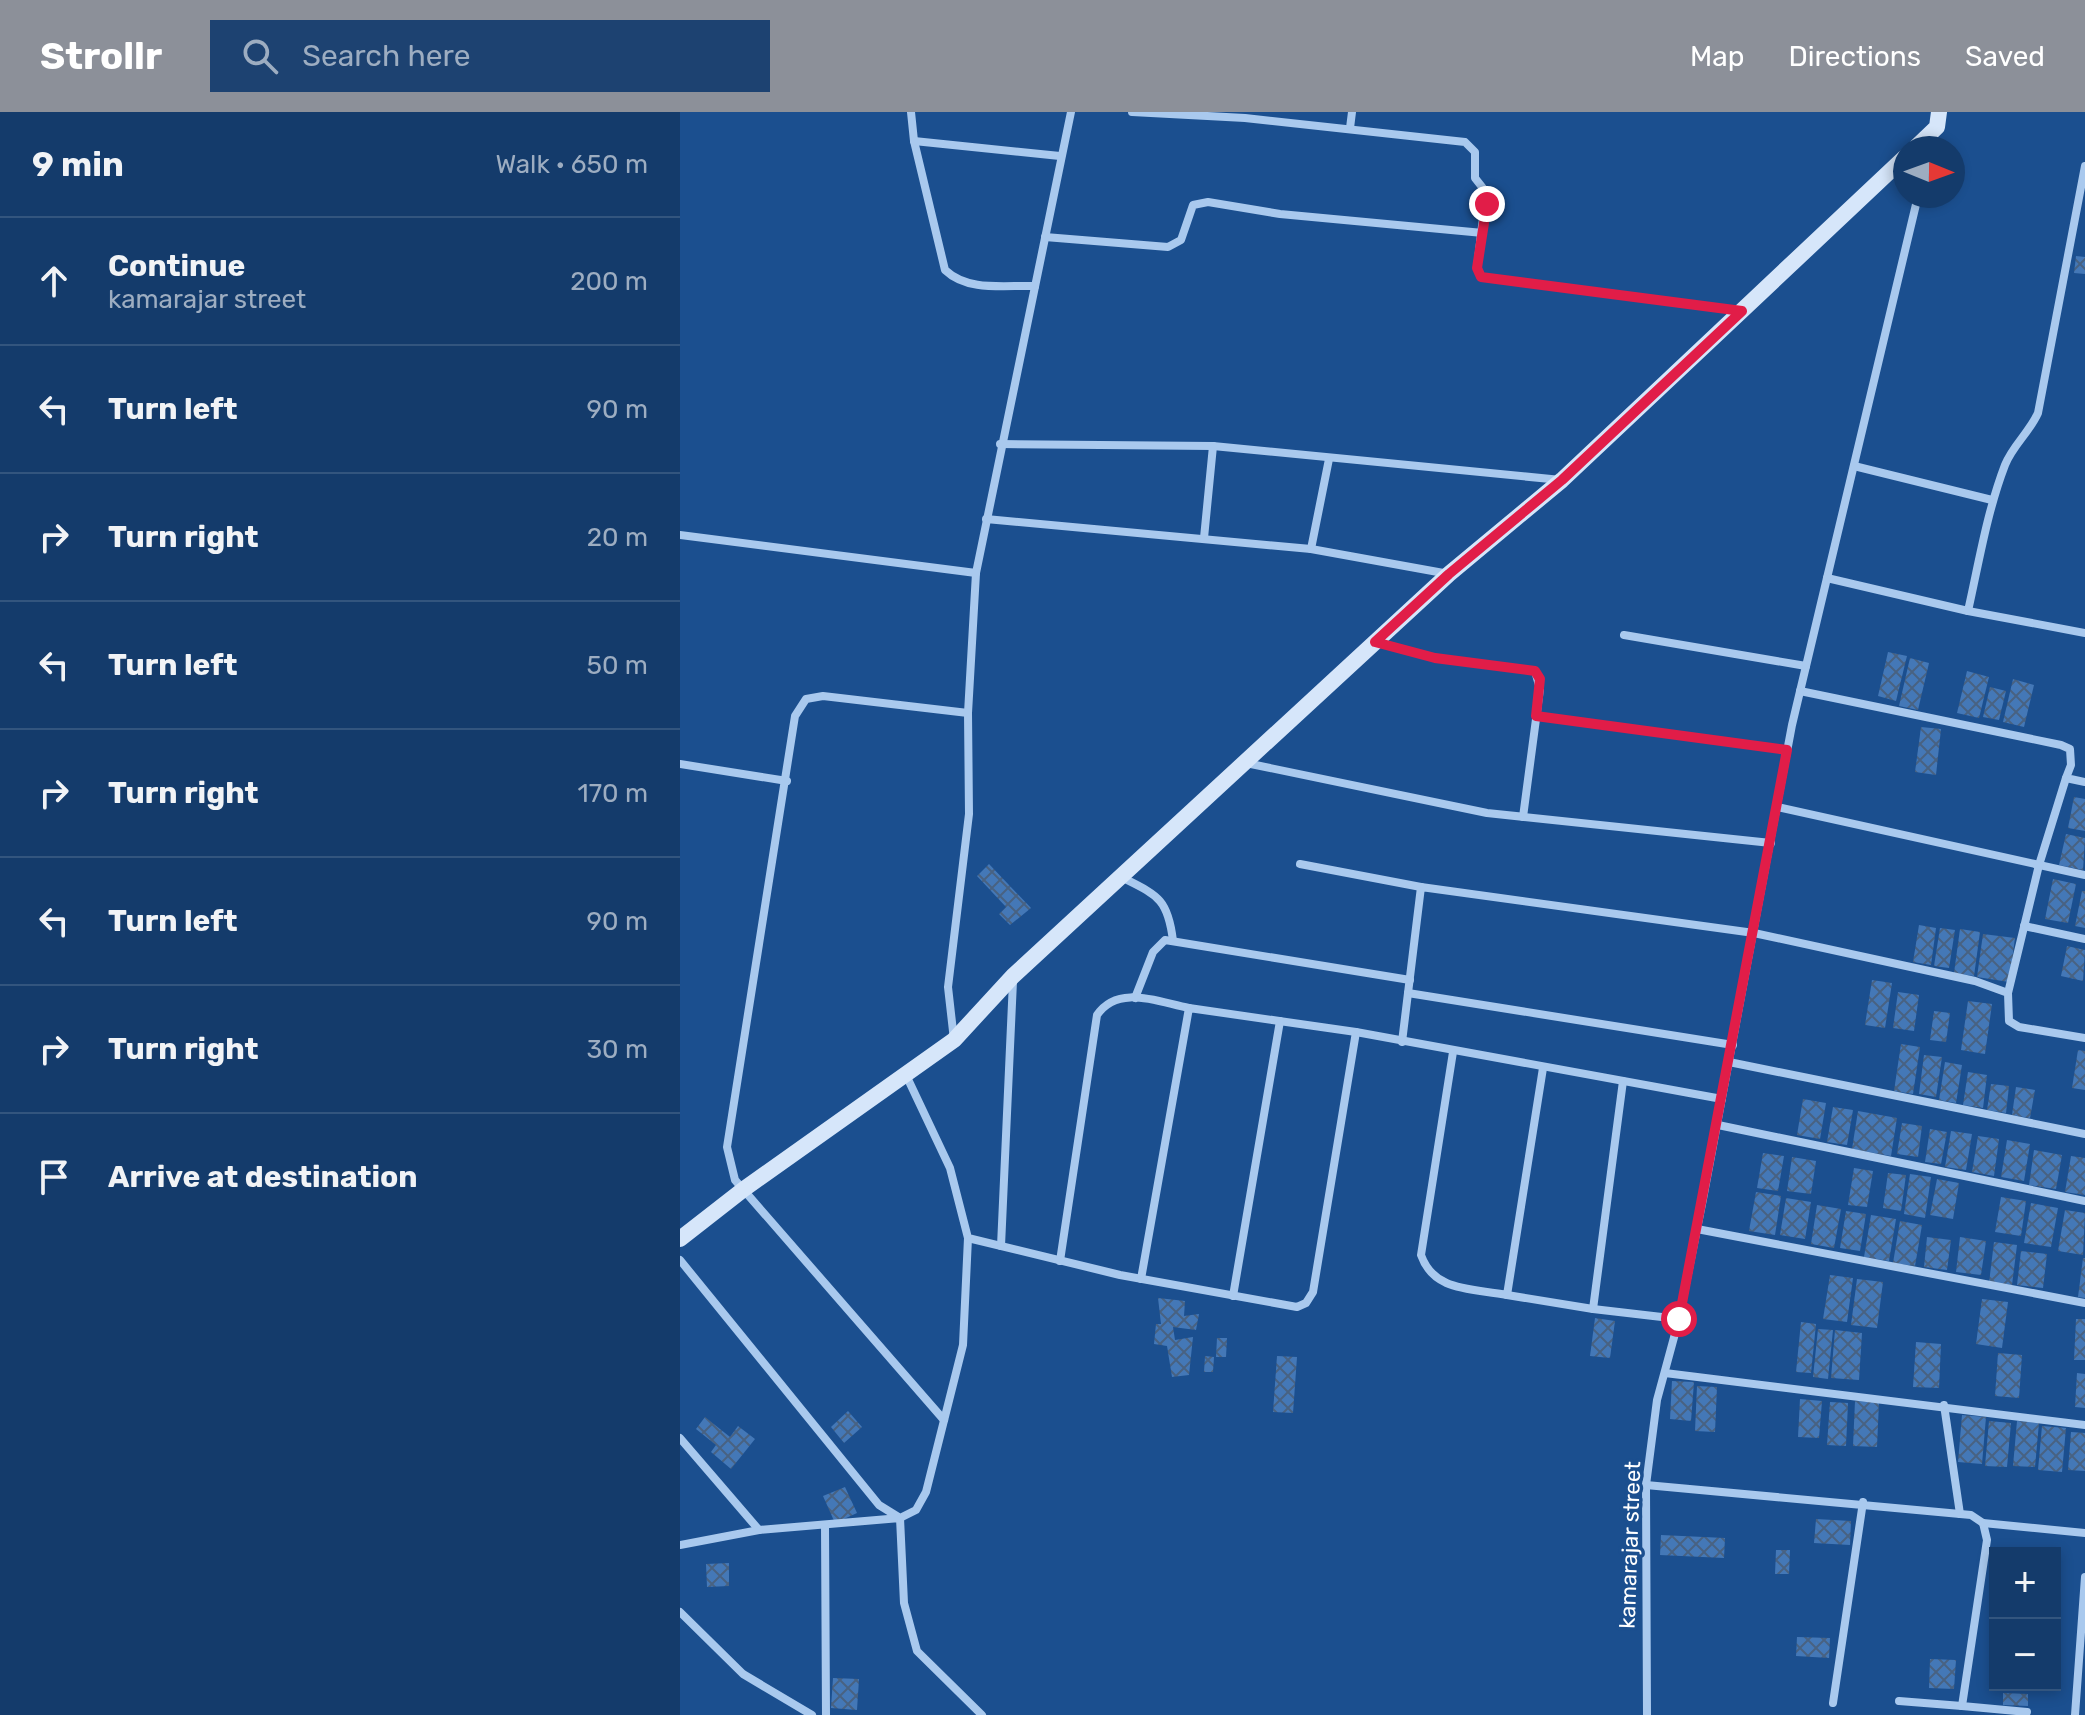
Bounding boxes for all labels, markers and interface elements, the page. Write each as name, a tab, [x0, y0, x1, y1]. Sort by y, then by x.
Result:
search box	[210, 20, 770, 92]
text: Strollr	[40, 33, 162, 79]
icon: search	[238, 34, 282, 78]
text: Search here	[302, 38, 471, 74]
text: Map	[1690, 40, 1744, 73]
text: Directions	[1788, 40, 1921, 73]
text: Saved	[1965, 40, 2045, 73]
north arrow	[1893, 136, 1965, 208]
text: 9 min	[32, 144, 124, 185]
text: Walk · 650 m	[495, 149, 648, 180]
route end	[1469, 186, 1505, 222]
text: Continue	[108, 248, 245, 284]
icon: ahead	[32, 259, 76, 303]
text: 200 m	[570, 266, 648, 297]
text: kamarajar street	[108, 284, 306, 315]
icon: left	[32, 387, 76, 431]
text: Turn left	[108, 391, 238, 427]
text: 90 m	[587, 394, 648, 425]
icon: right	[32, 515, 76, 559]
text: Turn right	[108, 519, 259, 555]
text: 20 m	[587, 522, 648, 553]
icon: left	[32, 643, 76, 687]
text: Turn left	[108, 647, 238, 683]
text: 50 m	[587, 650, 648, 681]
icon: right	[32, 771, 76, 815]
text: Turn right	[108, 775, 259, 811]
text: 170 m	[578, 778, 648, 809]
icon: left	[32, 899, 76, 943]
text: Turn left	[108, 903, 238, 939]
text: 90 m	[587, 906, 648, 937]
icon: right	[32, 1027, 76, 1071]
text: Turn right	[108, 1031, 259, 1067]
text: 30 m	[586, 1034, 648, 1065]
icon: arrive	[32, 1155, 76, 1199]
text: Arrive at destination	[108, 1159, 418, 1195]
route start	[1661, 1301, 1697, 1337]
street label: kamarajar street	[1614, 1460, 1646, 1629]
map controls	[1989, 1547, 2061, 1691]
button: +	[1989, 1547, 2061, 1619]
button: −	[1989, 1619, 2061, 1691]

